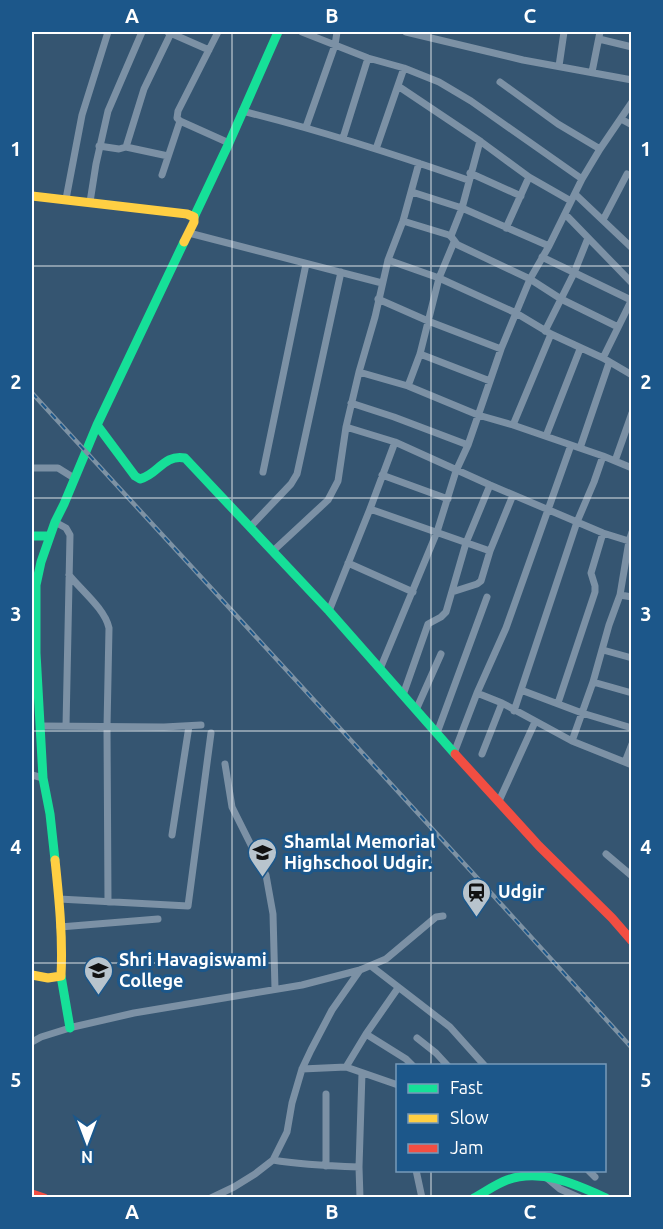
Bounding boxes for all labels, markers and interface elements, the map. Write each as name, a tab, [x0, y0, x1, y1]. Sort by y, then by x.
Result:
text: A	[125, 4, 139, 27]
text: B	[325, 4, 339, 27]
text: C	[524, 4, 537, 27]
text: 1	[10, 137, 22, 160]
text: 1	[640, 137, 652, 160]
text: 2	[10, 370, 22, 393]
text: 2	[640, 370, 652, 393]
text: 3	[10, 602, 22, 625]
text: 3	[640, 602, 652, 625]
place label: Shamlal Memorial Highschool Udgir.	[284, 831, 436, 872]
text: 4	[10, 835, 22, 858]
text: 4	[640, 835, 652, 858]
school or university icon: Shamlal Memorial Highschool Udgir.	[247, 836, 279, 878]
station icon: Udgir	[461, 876, 493, 918]
place label: Udgir	[498, 881, 545, 901]
place label: Shri Havagiswami College	[119, 949, 267, 990]
school or university icon: Shri Havagiswami College	[82, 954, 114, 996]
legend	[396, 1064, 606, 1172]
text: 5	[10, 1068, 22, 1091]
text: 5	[640, 1068, 652, 1091]
text: Fast	[450, 1077, 483, 1097]
text: Slow	[450, 1107, 489, 1127]
north arrow	[57, 1112, 117, 1172]
text: Jam	[450, 1137, 484, 1157]
text: N	[81, 1148, 93, 1166]
text: A	[125, 1200, 139, 1223]
text: B	[325, 1200, 339, 1223]
text: C	[524, 1200, 537, 1223]

